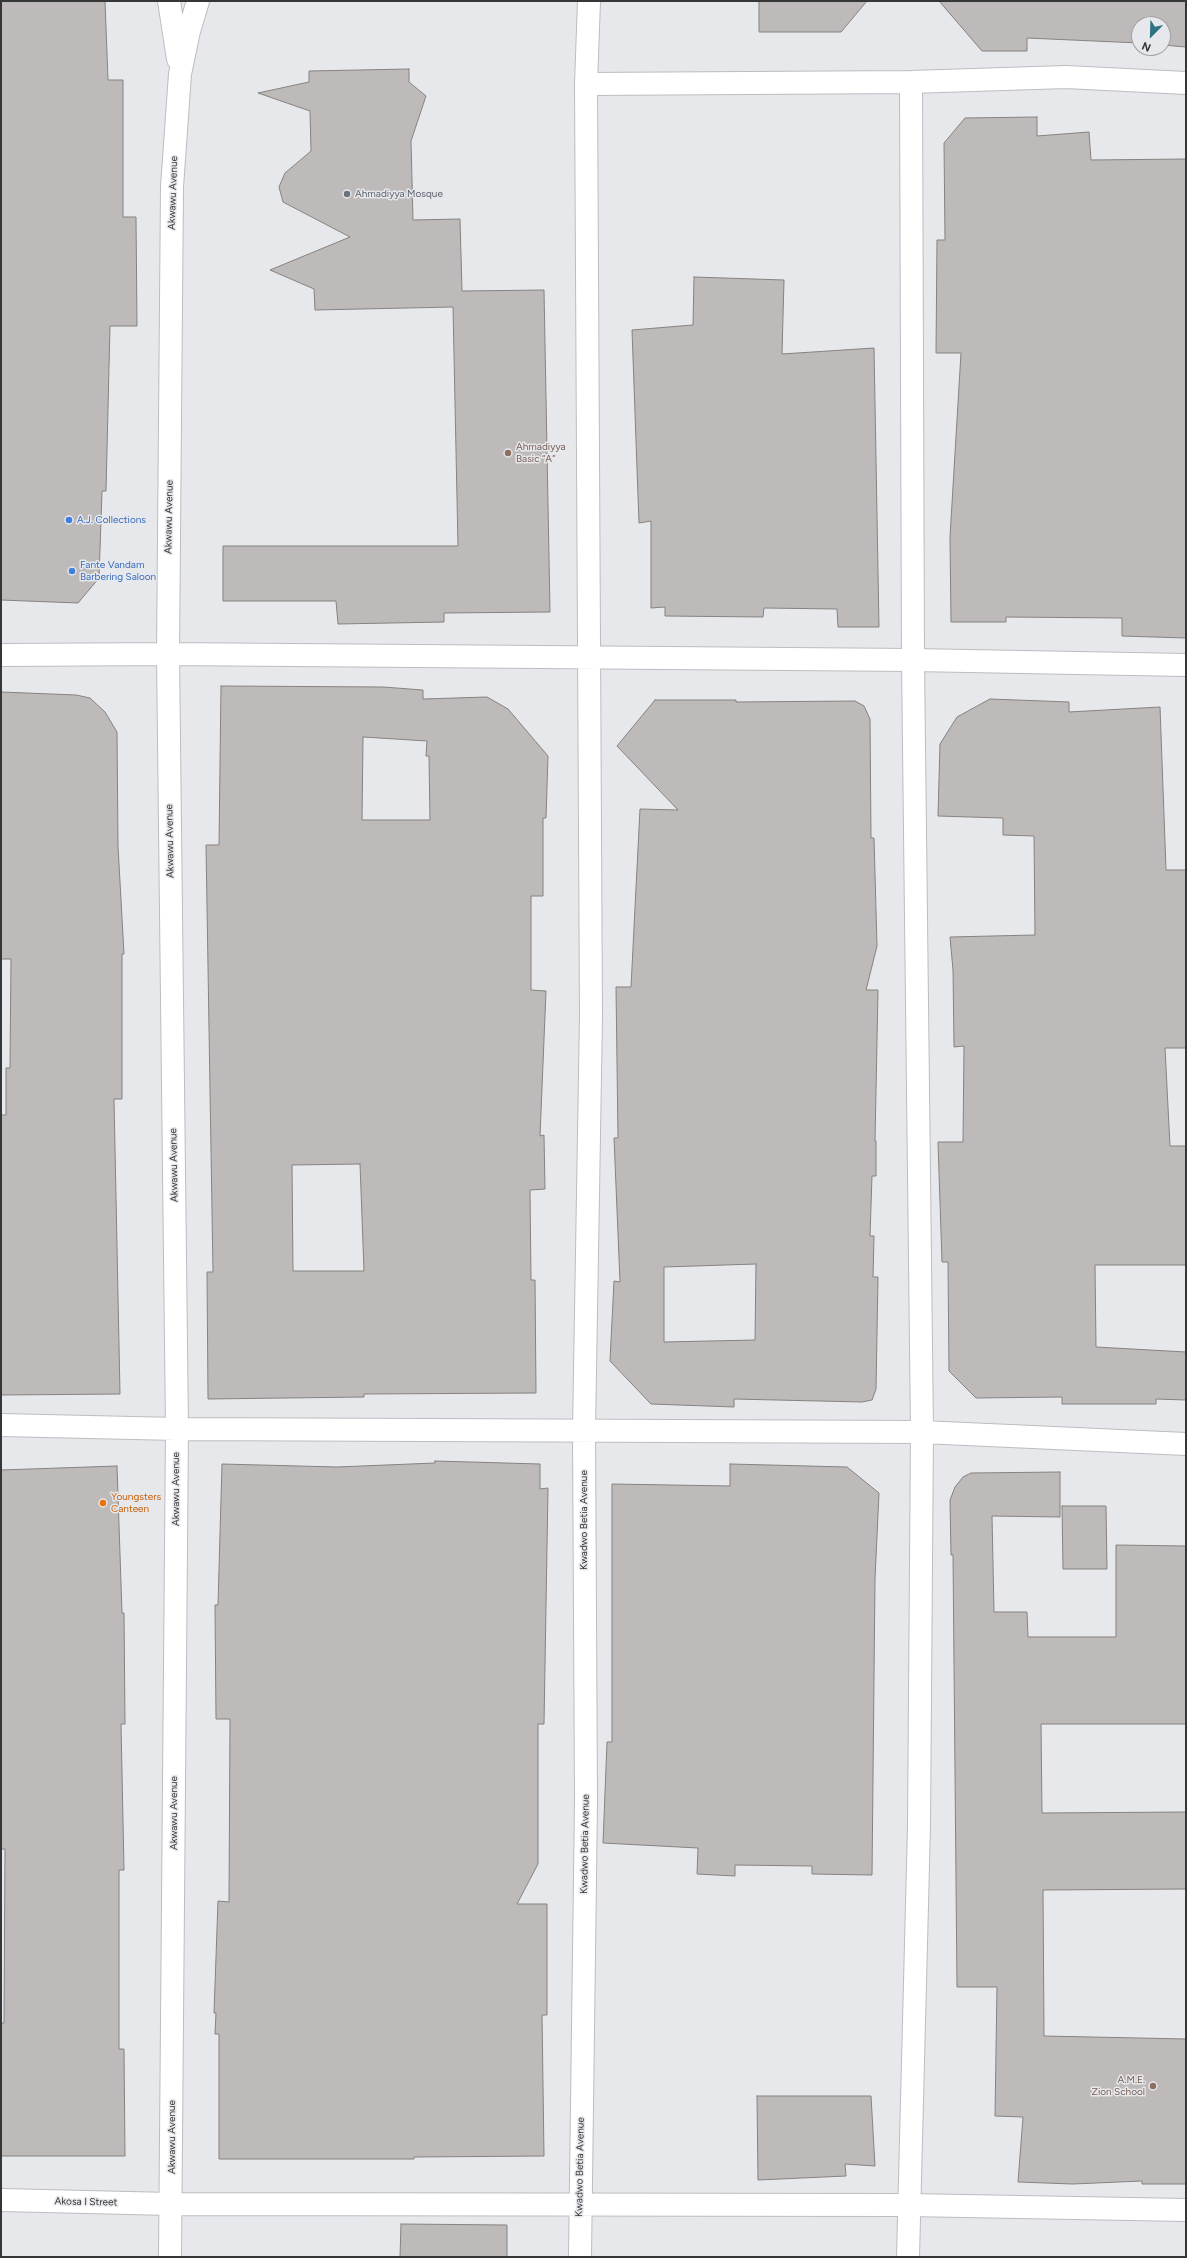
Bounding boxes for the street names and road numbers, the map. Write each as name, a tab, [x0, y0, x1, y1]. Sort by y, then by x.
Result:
street label: Akwawu Avenue	[166, 156, 180, 230]
street label: Akwawu Avenue	[162, 480, 176, 554]
street label: Akwawu Avenue	[163, 804, 177, 878]
street label: Akwawu Avenue	[167, 1128, 181, 1202]
street label: Akwawu Avenue	[170, 1452, 182, 1526]
street label: Kwadwo Betia Avenue	[578, 1470, 590, 1570]
street label: Akwawu Avenue	[168, 1776, 180, 1850]
street label: Kwadwo Betia Avenue	[578, 1794, 592, 1894]
street label: Akwawu Avenue	[166, 2100, 178, 2174]
street label: Kwadwo Betia Avenue	[573, 2117, 587, 2217]
street label: Akosa I Street	[55, 2195, 117, 2209]

